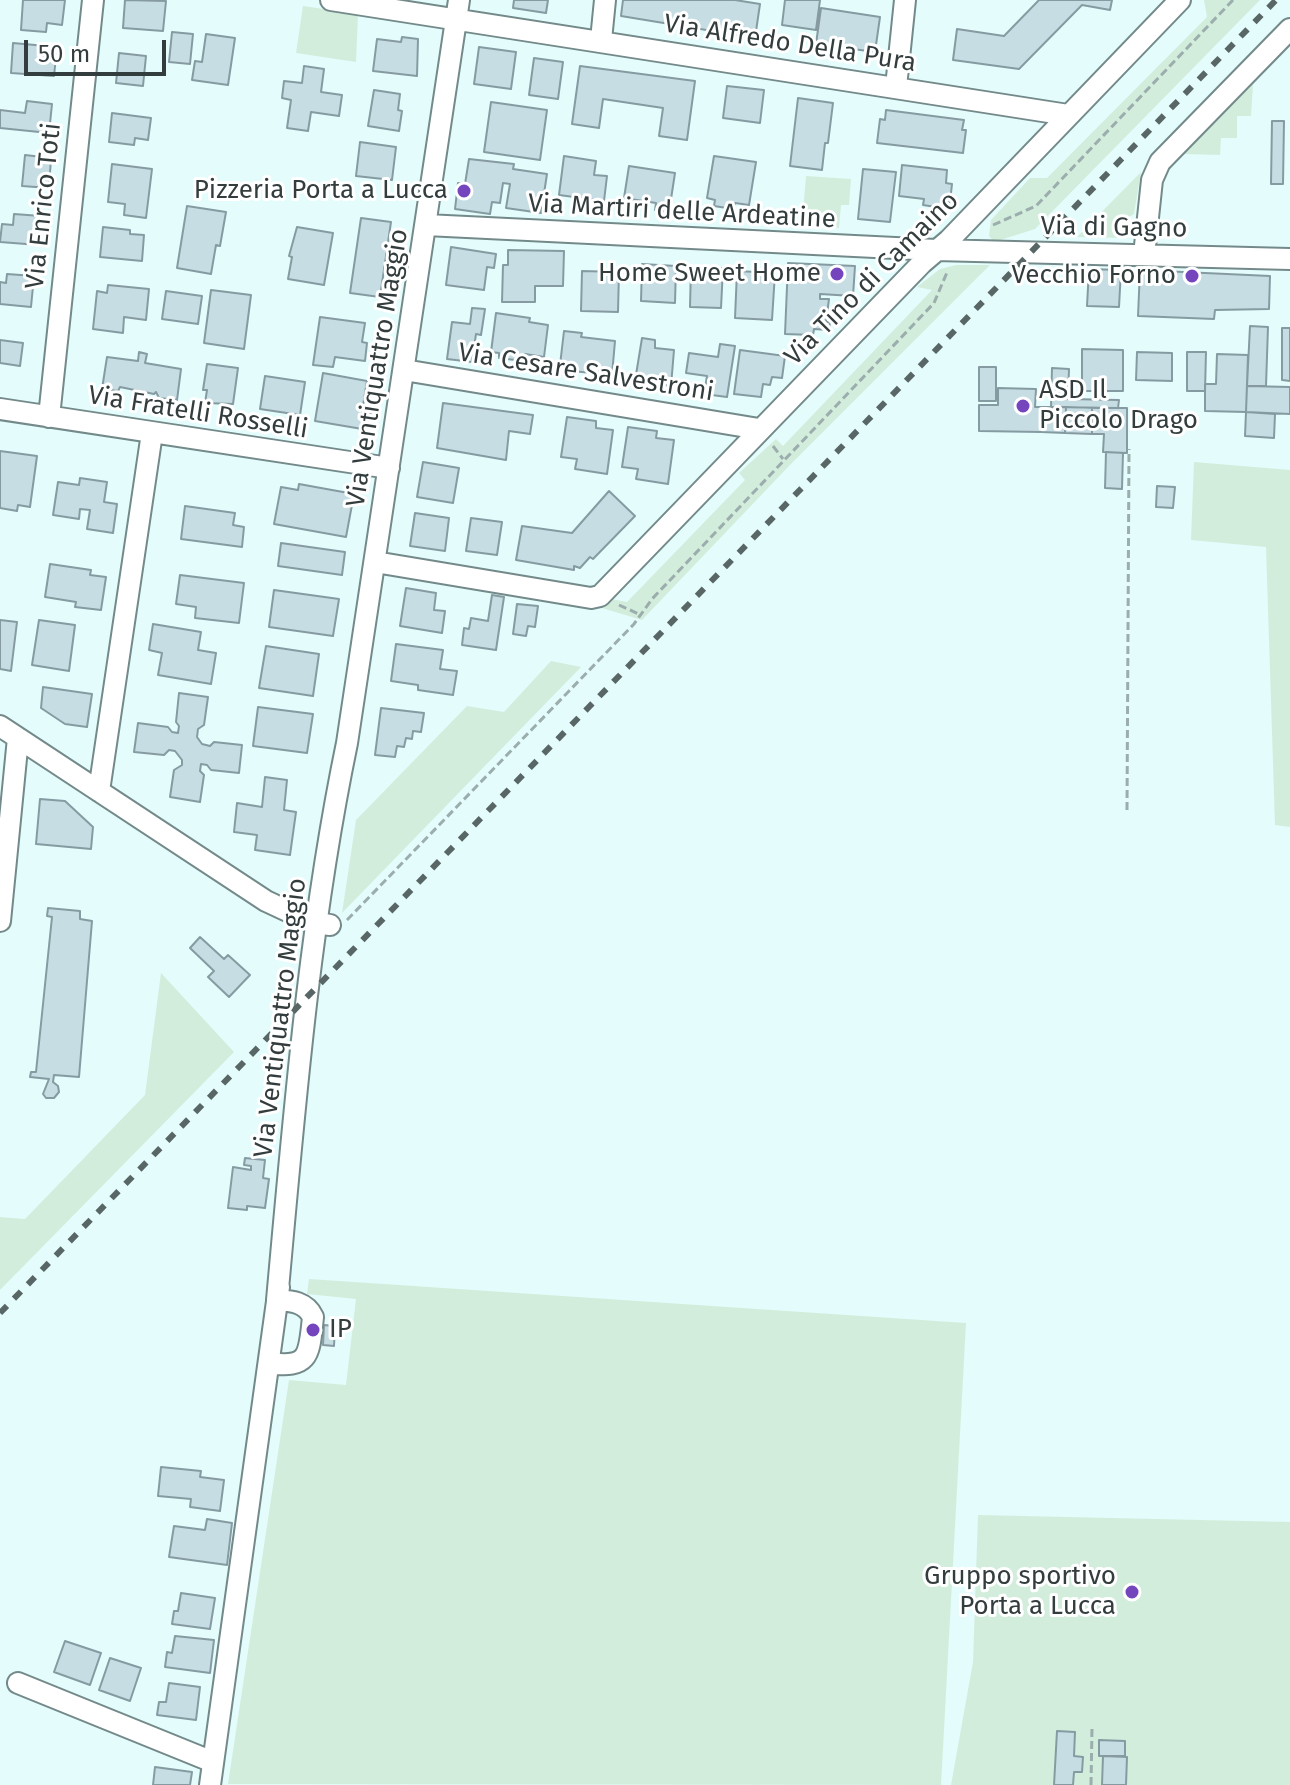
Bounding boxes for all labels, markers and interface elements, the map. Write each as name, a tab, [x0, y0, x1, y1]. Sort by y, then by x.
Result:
street label: Via Alfredo Della Pura	[662, 9, 918, 79]
scale bar	[28, 24, 170, 74]
text: 50 m	[38, 40, 90, 68]
street label: Via Enrico Toti	[20, 121, 68, 291]
place label: Pizzeria Porta a Lucca	[194, 175, 448, 207]
marker: Pizzeria Porta a Lucca	[455, 182, 473, 200]
street label: Via Tino di Camaino	[778, 185, 966, 373]
street label: Via Martiri delle Ardeatine	[527, 188, 837, 236]
street label: Via di Gagno	[1040, 211, 1188, 245]
street label: Via Ventiquattro Maggio	[341, 227, 415, 509]
place label: Home Sweet Home	[598, 258, 821, 290]
place label: Vecchio Forno	[1012, 260, 1176, 292]
marker: Home Sweet Home	[828, 265, 846, 283]
marker: Vecchio Forno	[1183, 267, 1201, 285]
street label: Via Cesare Salvestroni	[456, 337, 716, 409]
place label: ASD Il Piccolo Drago	[1039, 375, 1198, 436]
street label: Via Fratelli Rosselli	[86, 380, 310, 446]
marker: ASD Il Piccolo Drago	[1014, 397, 1032, 415]
street label: Via Ventiquattro Maggio	[248, 876, 314, 1160]
place label: IP	[329, 1314, 352, 1346]
marker: IP	[304, 1321, 322, 1339]
place label: Gruppo sportivo Porta a Lucca	[924, 1561, 1116, 1622]
marker: Gruppo sportivo Porta a Lucca	[1123, 1583, 1141, 1601]

